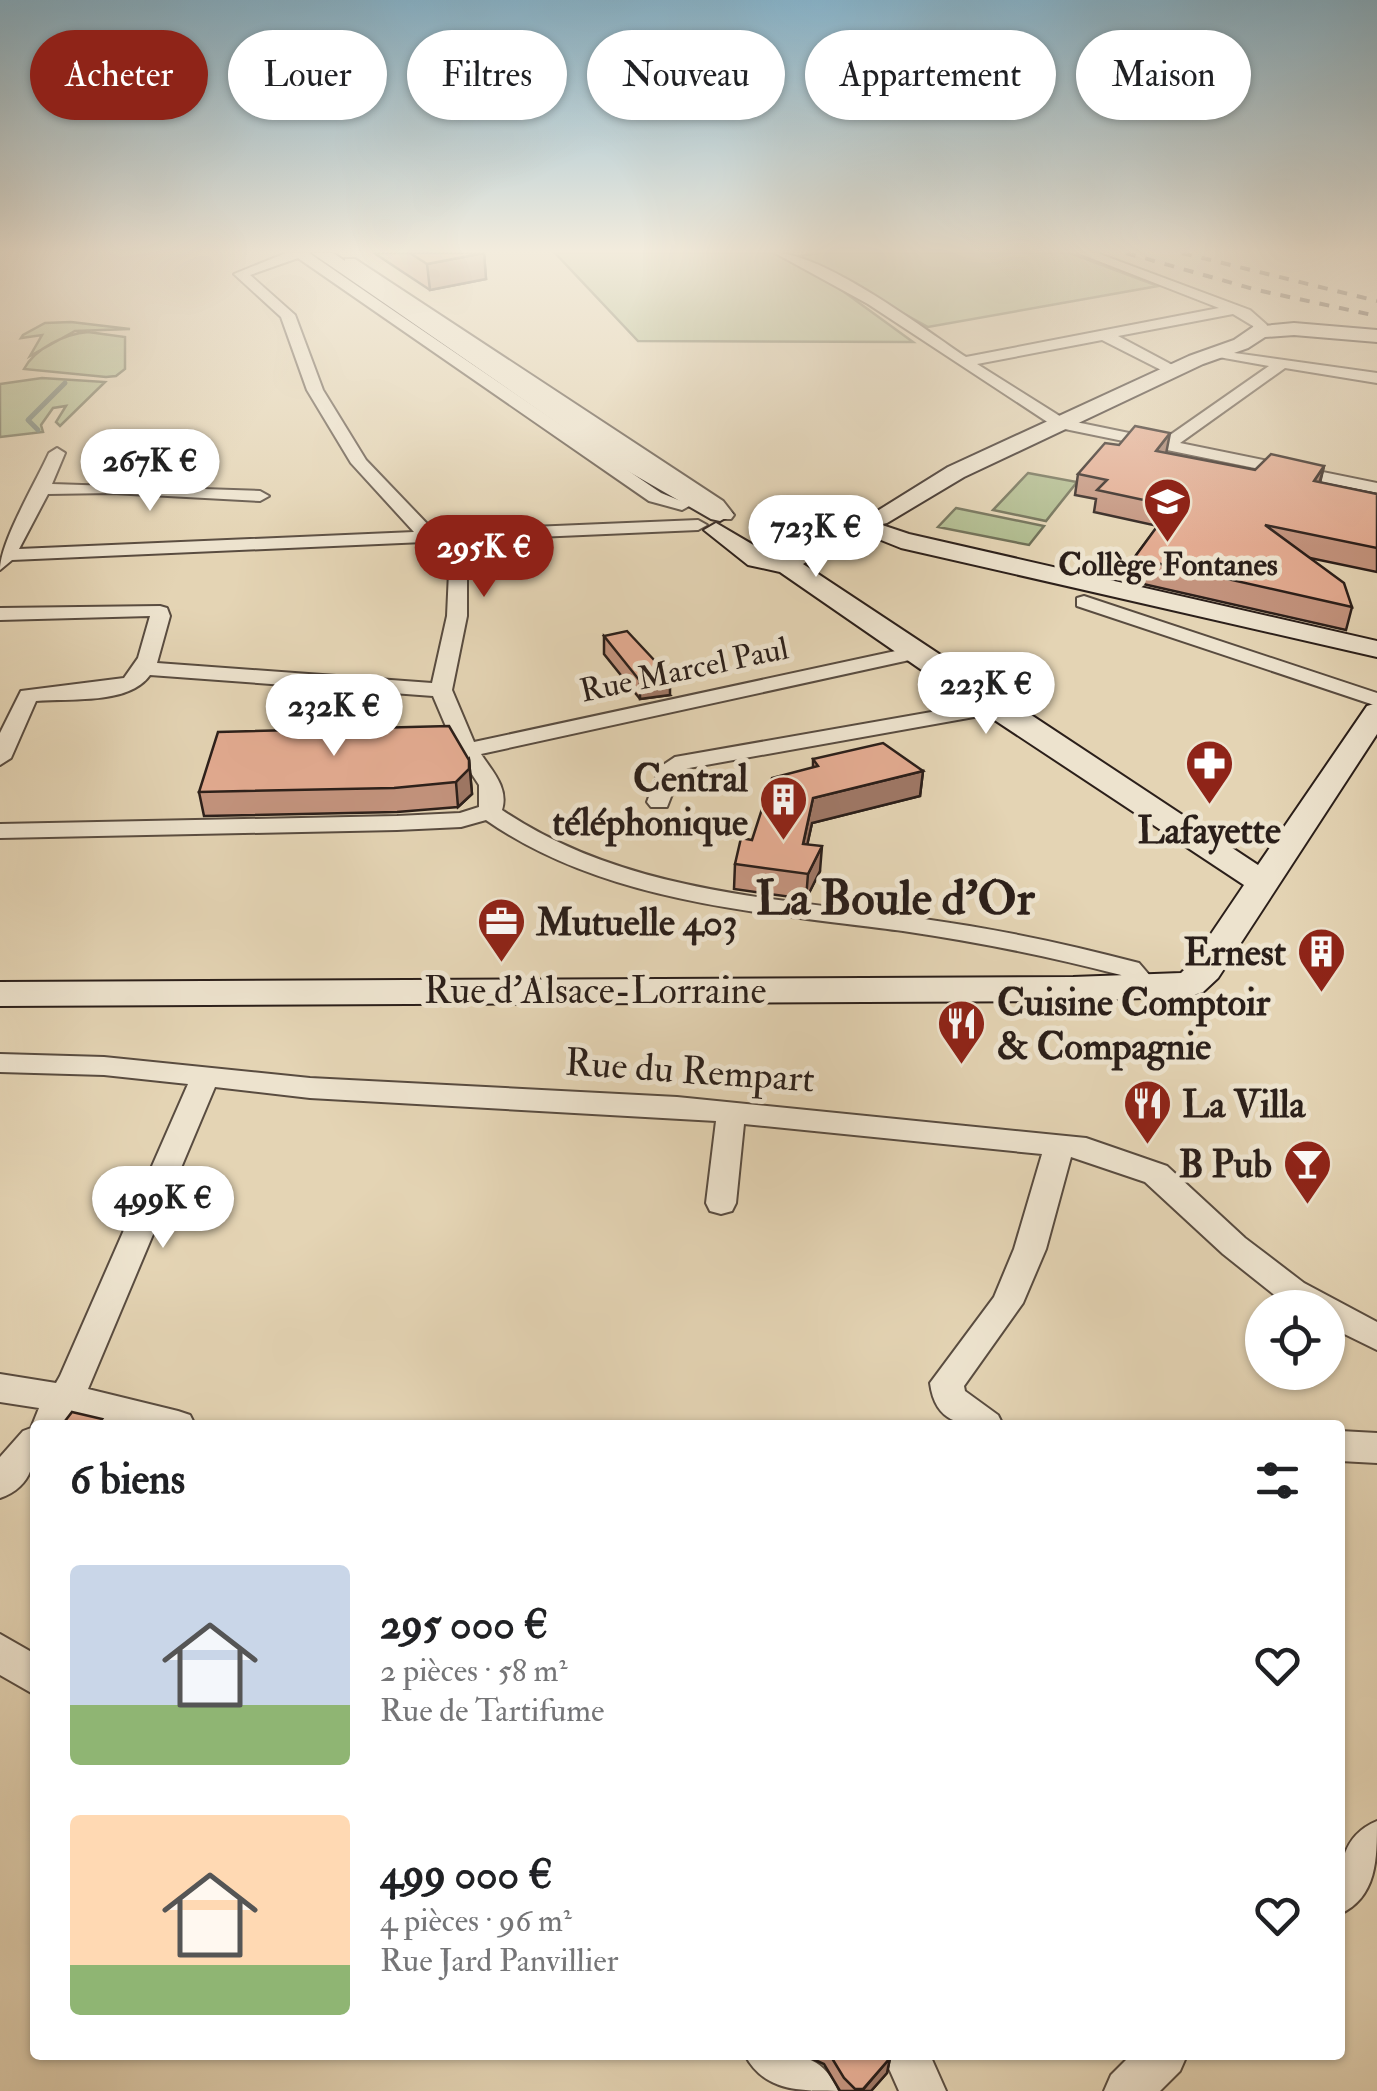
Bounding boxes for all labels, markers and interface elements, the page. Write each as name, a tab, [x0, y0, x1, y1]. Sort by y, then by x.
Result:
chip: Acheter	[30, 30, 208, 120]
chip: Louer	[228, 30, 387, 120]
chip: Filtres	[407, 30, 567, 120]
chip: Nouveau	[587, 30, 785, 120]
chip: Appartement	[805, 30, 1056, 120]
chip: Maison	[1076, 30, 1251, 120]
pin: 267K €	[69, 429, 231, 514]
text: 267K €	[103, 441, 197, 481]
school or university icon: Collège Fontanes	[1142, 476, 1194, 544]
pin: 723K €	[735, 495, 897, 580]
text: 723K €	[770, 507, 862, 547]
pin: 295K €	[403, 515, 565, 600]
text: 295K €	[437, 527, 531, 567]
place label: Collège Fontanes	[1058, 545, 1278, 585]
street label: Rue Marcel Paul	[576, 628, 792, 712]
pin: 223K €	[905, 652, 1067, 737]
text: 223K €	[940, 664, 1032, 704]
pin: 232K €	[253, 674, 415, 759]
text: 232K €	[288, 686, 380, 726]
pharmacy icon: Lafayette	[1183, 738, 1235, 806]
place label: Central téléphonique	[552, 755, 748, 847]
building icon: Central téléphonique	[757, 774, 809, 842]
place label: Lafayette	[1137, 807, 1281, 855]
district label: La Boule d'Or	[755, 869, 1036, 929]
office icon: Mutuelle 403	[475, 896, 527, 964]
place label: Mutuelle 403	[535, 899, 737, 947]
building icon: Ernest	[1295, 926, 1347, 994]
place label: Ernest	[1184, 929, 1287, 977]
street label: Rue d'Alsace-Lorraine	[424, 967, 766, 1015]
place label: Cuisine Comptoir & Compagnie	[997, 979, 1271, 1071]
restaurant icon: Cuisine Comptoir & Compagnie	[936, 998, 988, 1066]
street label: Rue du Rempart	[563, 1038, 816, 1104]
restaurant icon: La Villa	[1121, 1078, 1173, 1146]
place label: La Villa	[1182, 1081, 1306, 1129]
bar icon: B Pub	[1281, 1138, 1333, 1206]
place label: B Pub	[1179, 1141, 1272, 1189]
pin: 499K €	[82, 1166, 244, 1251]
text: 499K €	[114, 1178, 212, 1218]
map controls	[1245, 1290, 1345, 1390]
button: locate	[1245, 1290, 1345, 1390]
icon: filters	[1250, 1453, 1305, 1508]
text: 6 biens	[70, 1454, 185, 1506]
text: 295 000 €	[380, 1599, 548, 1651]
icon: home	[150, 1605, 270, 1725]
icon: heart	[1250, 1638, 1305, 1693]
text: 2 pièces · 58 m²	[380, 1651, 567, 1691]
text: Rue de Tartifume	[380, 1691, 604, 1731]
text: 499 000 €	[380, 1849, 553, 1901]
icon: home	[150, 1855, 270, 1975]
icon: heart	[1250, 1888, 1305, 1943]
text: 4 pièces · 96 m²	[380, 1901, 572, 1941]
text: Rue Jard Panvillier	[380, 1941, 618, 1981]

